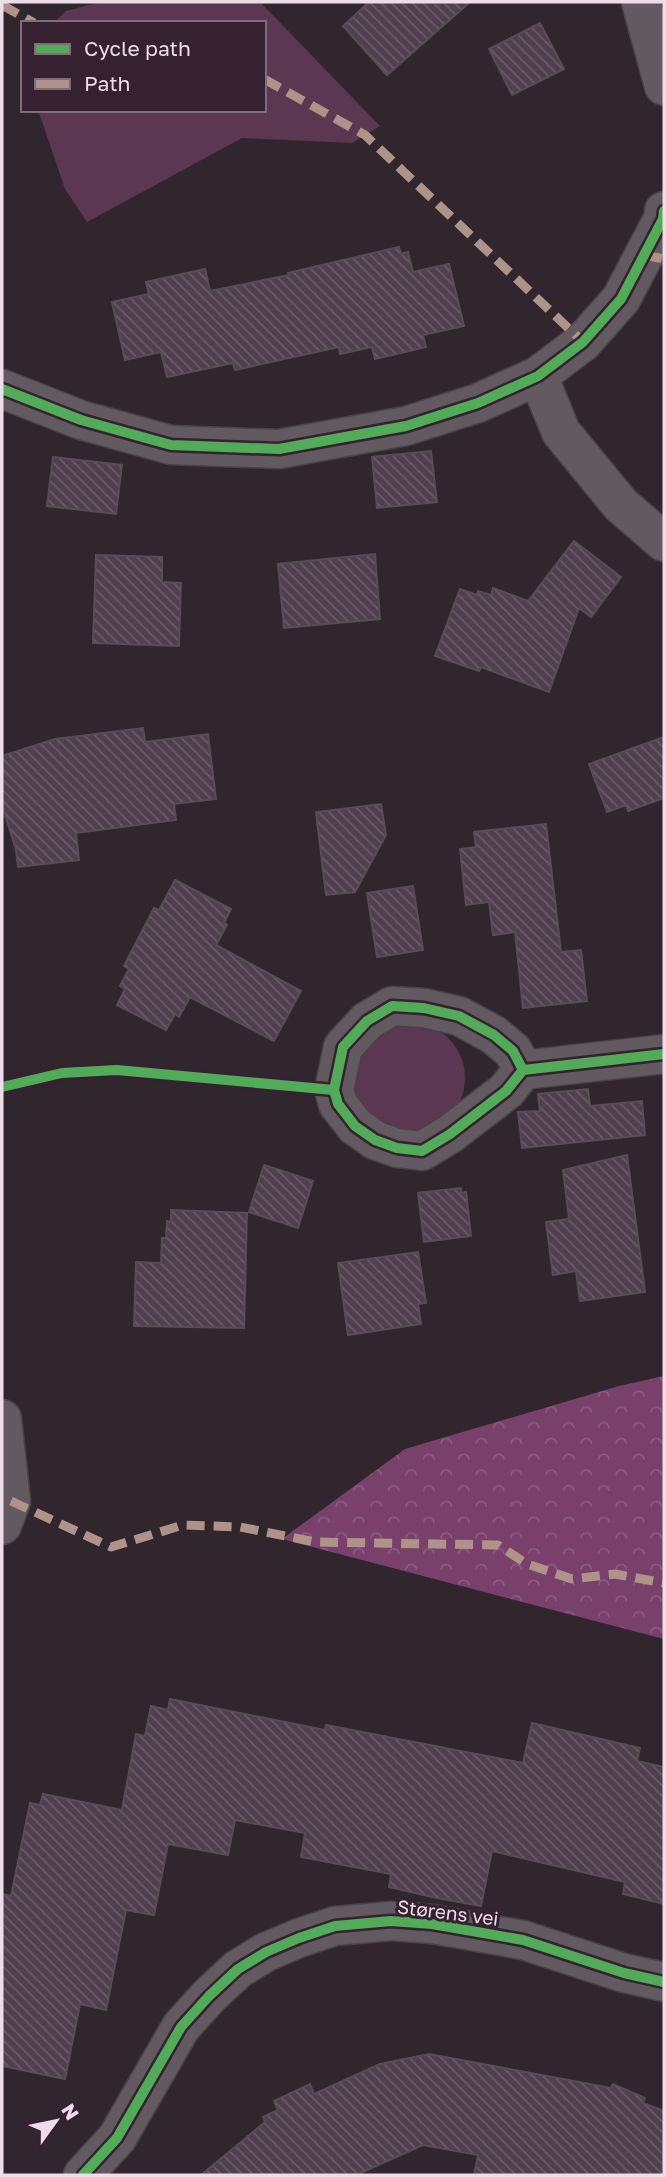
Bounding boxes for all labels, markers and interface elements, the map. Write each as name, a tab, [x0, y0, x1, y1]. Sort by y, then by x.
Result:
legend	[21, 21, 266, 112]
text: Cycle path	[84, 35, 191, 61]
text: Path	[84, 70, 131, 96]
street label: Størens vei	[396, 1894, 500, 1930]
north arrow	[21, 2086, 91, 2156]
text: N	[57, 2099, 84, 2124]

